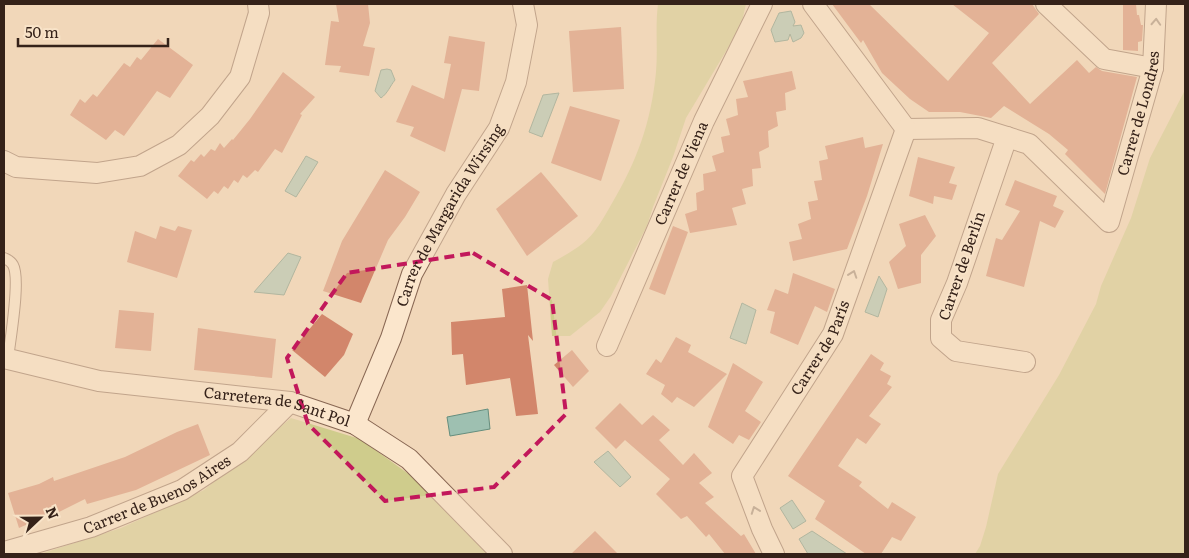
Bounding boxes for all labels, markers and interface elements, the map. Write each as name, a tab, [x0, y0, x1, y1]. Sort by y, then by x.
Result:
scale bar	[18, 15, 168, 47]
one-way arrow	[1151, 18, 1162, 26]
text: 50 m	[25, 20, 59, 43]
street label: Carrer de Londres	[1110, 50, 1164, 178]
street label: Carrer de Viena	[647, 116, 713, 229]
street label: Carrer de Margarida Wirsing	[389, 118, 509, 309]
street label: Carrer de Berlín	[931, 208, 990, 323]
one-way arrow	[847, 271, 857, 279]
street label: Carrer de París	[784, 297, 854, 399]
street label: Carretera de Sant Pol	[203, 380, 354, 432]
street label: Carrer de Buenos Aires	[80, 448, 235, 539]
north arrow	[15, 493, 65, 543]
text: N	[42, 504, 65, 522]
one-way arrow	[751, 506, 761, 514]

